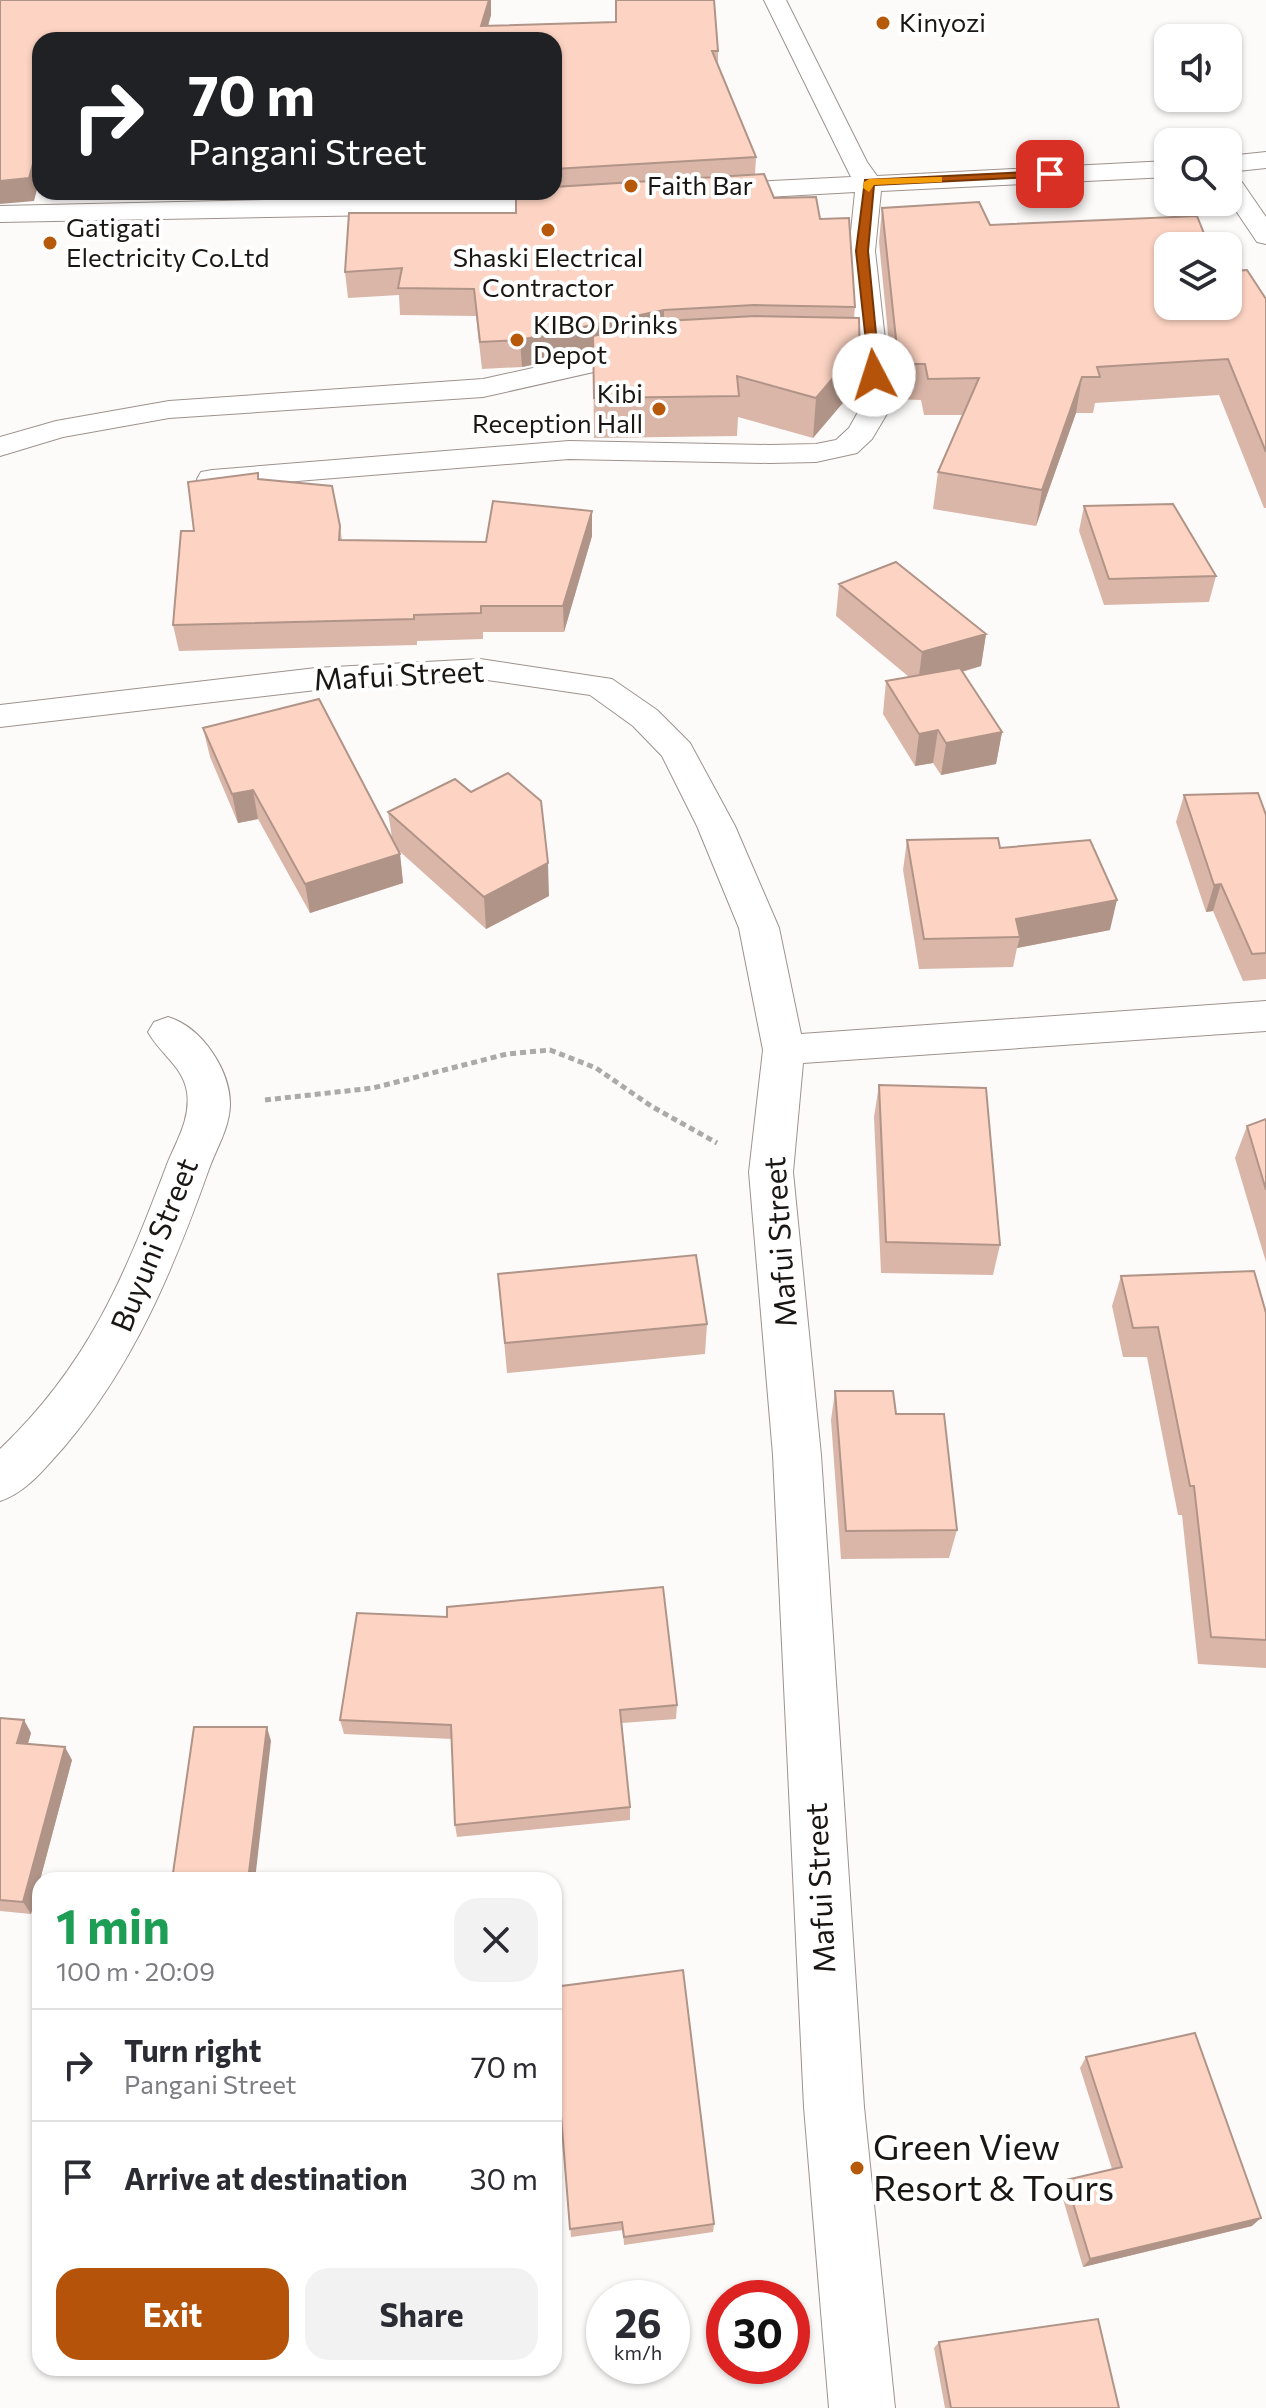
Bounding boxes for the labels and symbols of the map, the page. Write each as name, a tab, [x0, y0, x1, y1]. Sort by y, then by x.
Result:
place label: Kinyozi	[899, 6, 986, 37]
marker: Kinyozi	[874, 14, 892, 32]
pin	[1016, 140, 1084, 208]
place label: Faith Bar	[647, 169, 753, 200]
marker: Faith Bar	[622, 177, 640, 195]
place label: Gatigati Electricity Co.Ltd	[66, 211, 269, 272]
marker: Shaski Electrical Contractor	[539, 221, 557, 239]
marker: Gatigati Electricity Co.Ltd	[41, 234, 59, 252]
place label: Shaski Electrical Contractor	[453, 241, 643, 302]
place label: KIBO Drinks Depot	[533, 308, 678, 369]
marker: KIBO Drinks Depot	[508, 331, 526, 349]
position arrow	[832, 333, 916, 417]
place label: Kibi Reception Hall	[472, 377, 643, 438]
marker: Kibi Reception Hall	[650, 400, 668, 418]
street label: Mafui Street	[313, 651, 485, 696]
street label: Buyuni Street	[101, 1152, 204, 1336]
street label: Mafui Street	[754, 1156, 803, 1329]
street label: Mafui Street	[796, 1802, 841, 1974]
place label: Green View Resort & Tours	[873, 2123, 1114, 2208]
marker: Green View Resort & Tours	[848, 2159, 866, 2177]
speed limit sign: 30	[706, 2280, 810, 2384]

